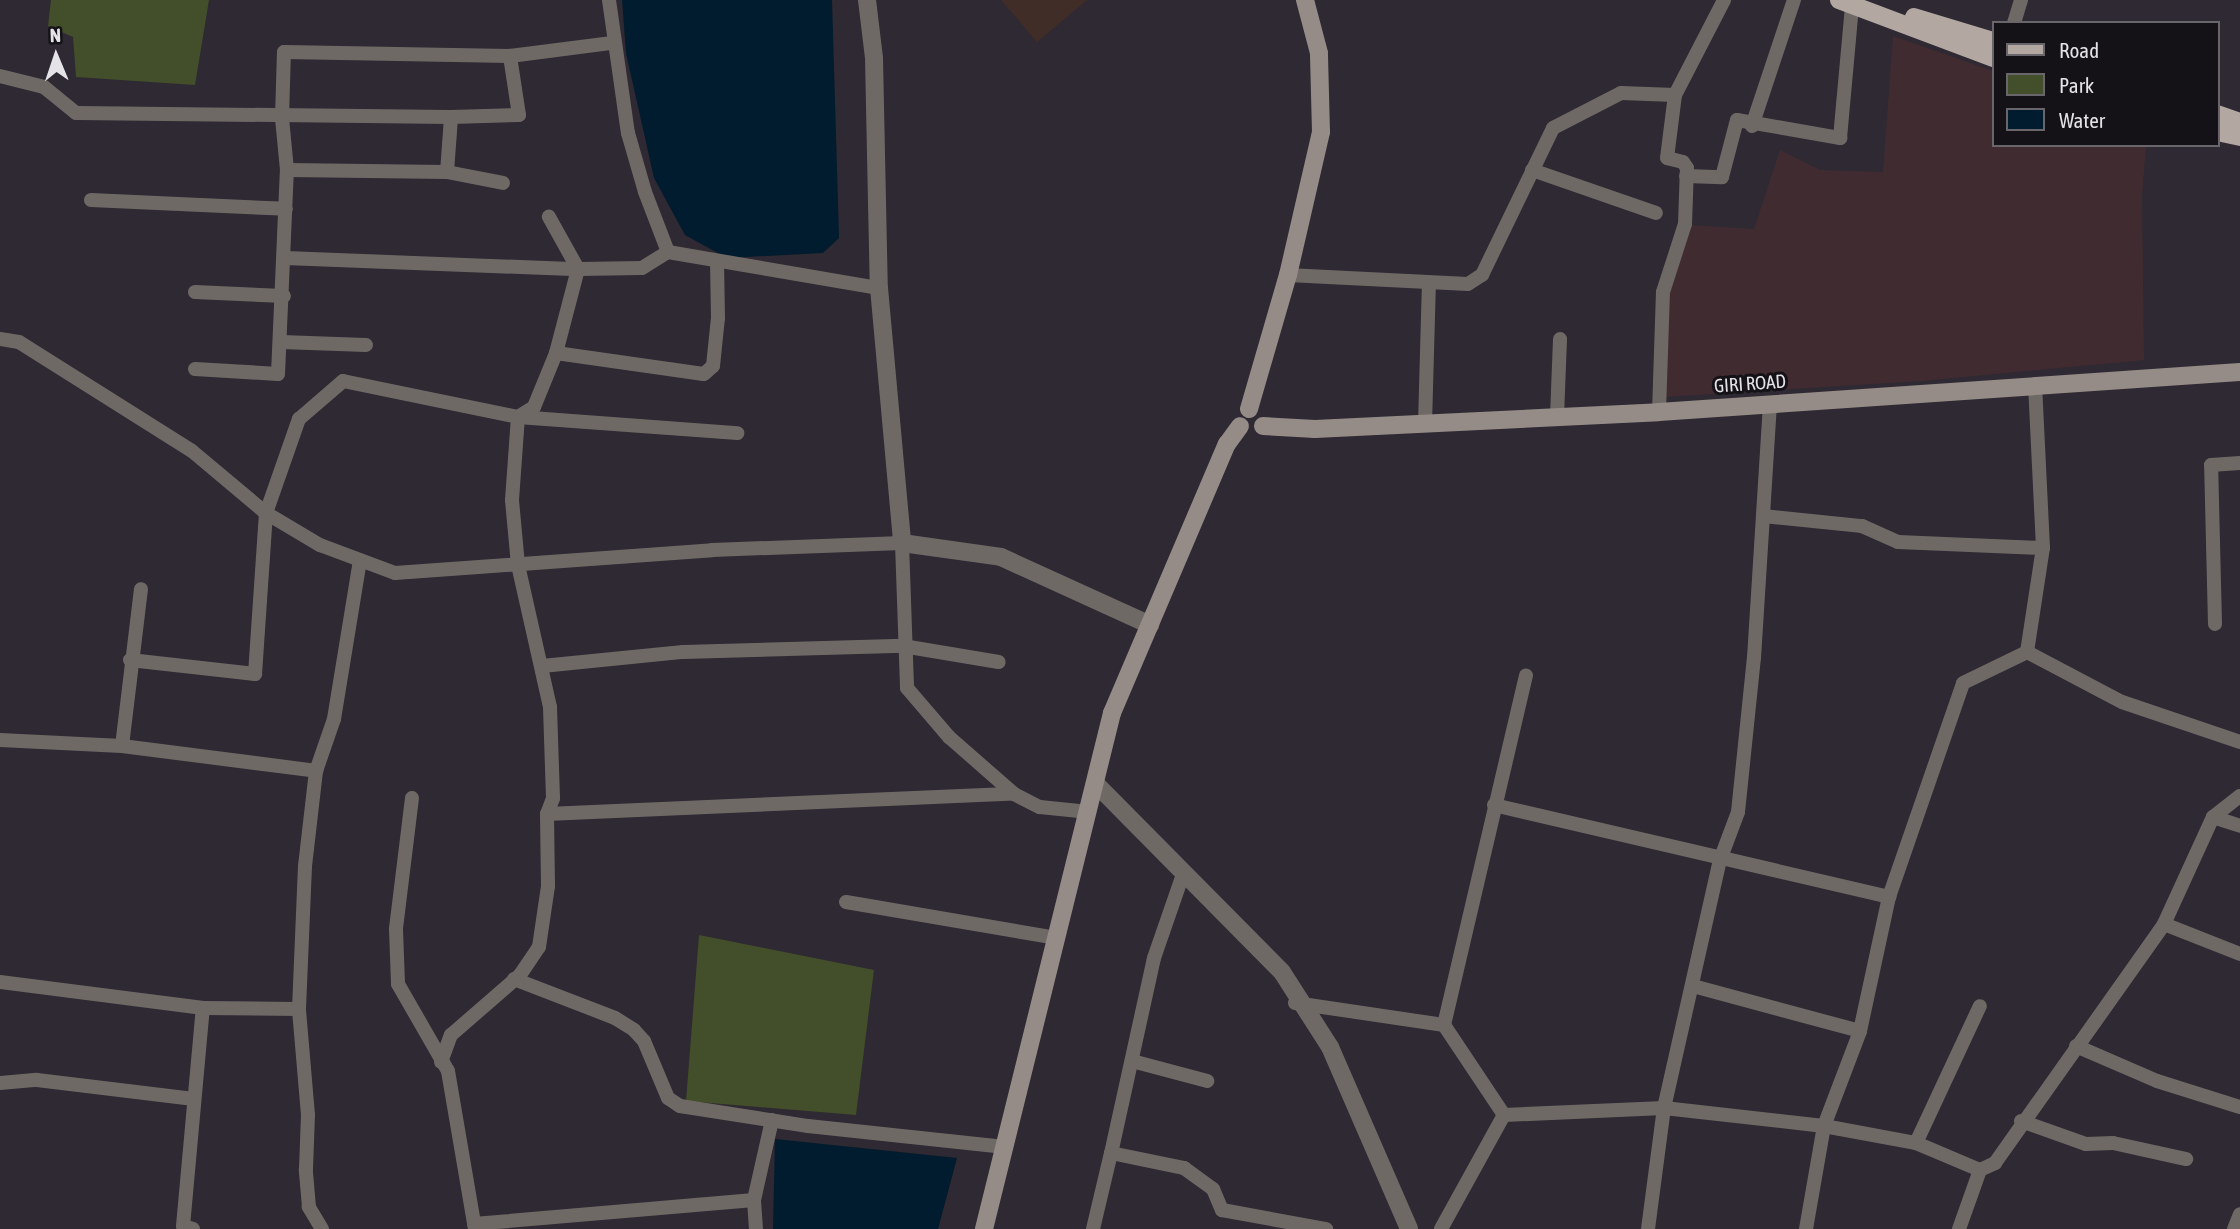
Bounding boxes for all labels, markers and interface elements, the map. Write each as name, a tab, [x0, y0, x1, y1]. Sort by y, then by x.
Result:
north arrow	[21, 21, 91, 91]
legend	[1992, 21, 2219, 147]
text: N	[49, 24, 61, 46]
text: Road	[2059, 38, 2099, 62]
text: Park	[2059, 73, 2094, 97]
text: Water	[2059, 108, 2105, 132]
street label: GIRI ROAD	[1713, 370, 1787, 398]

